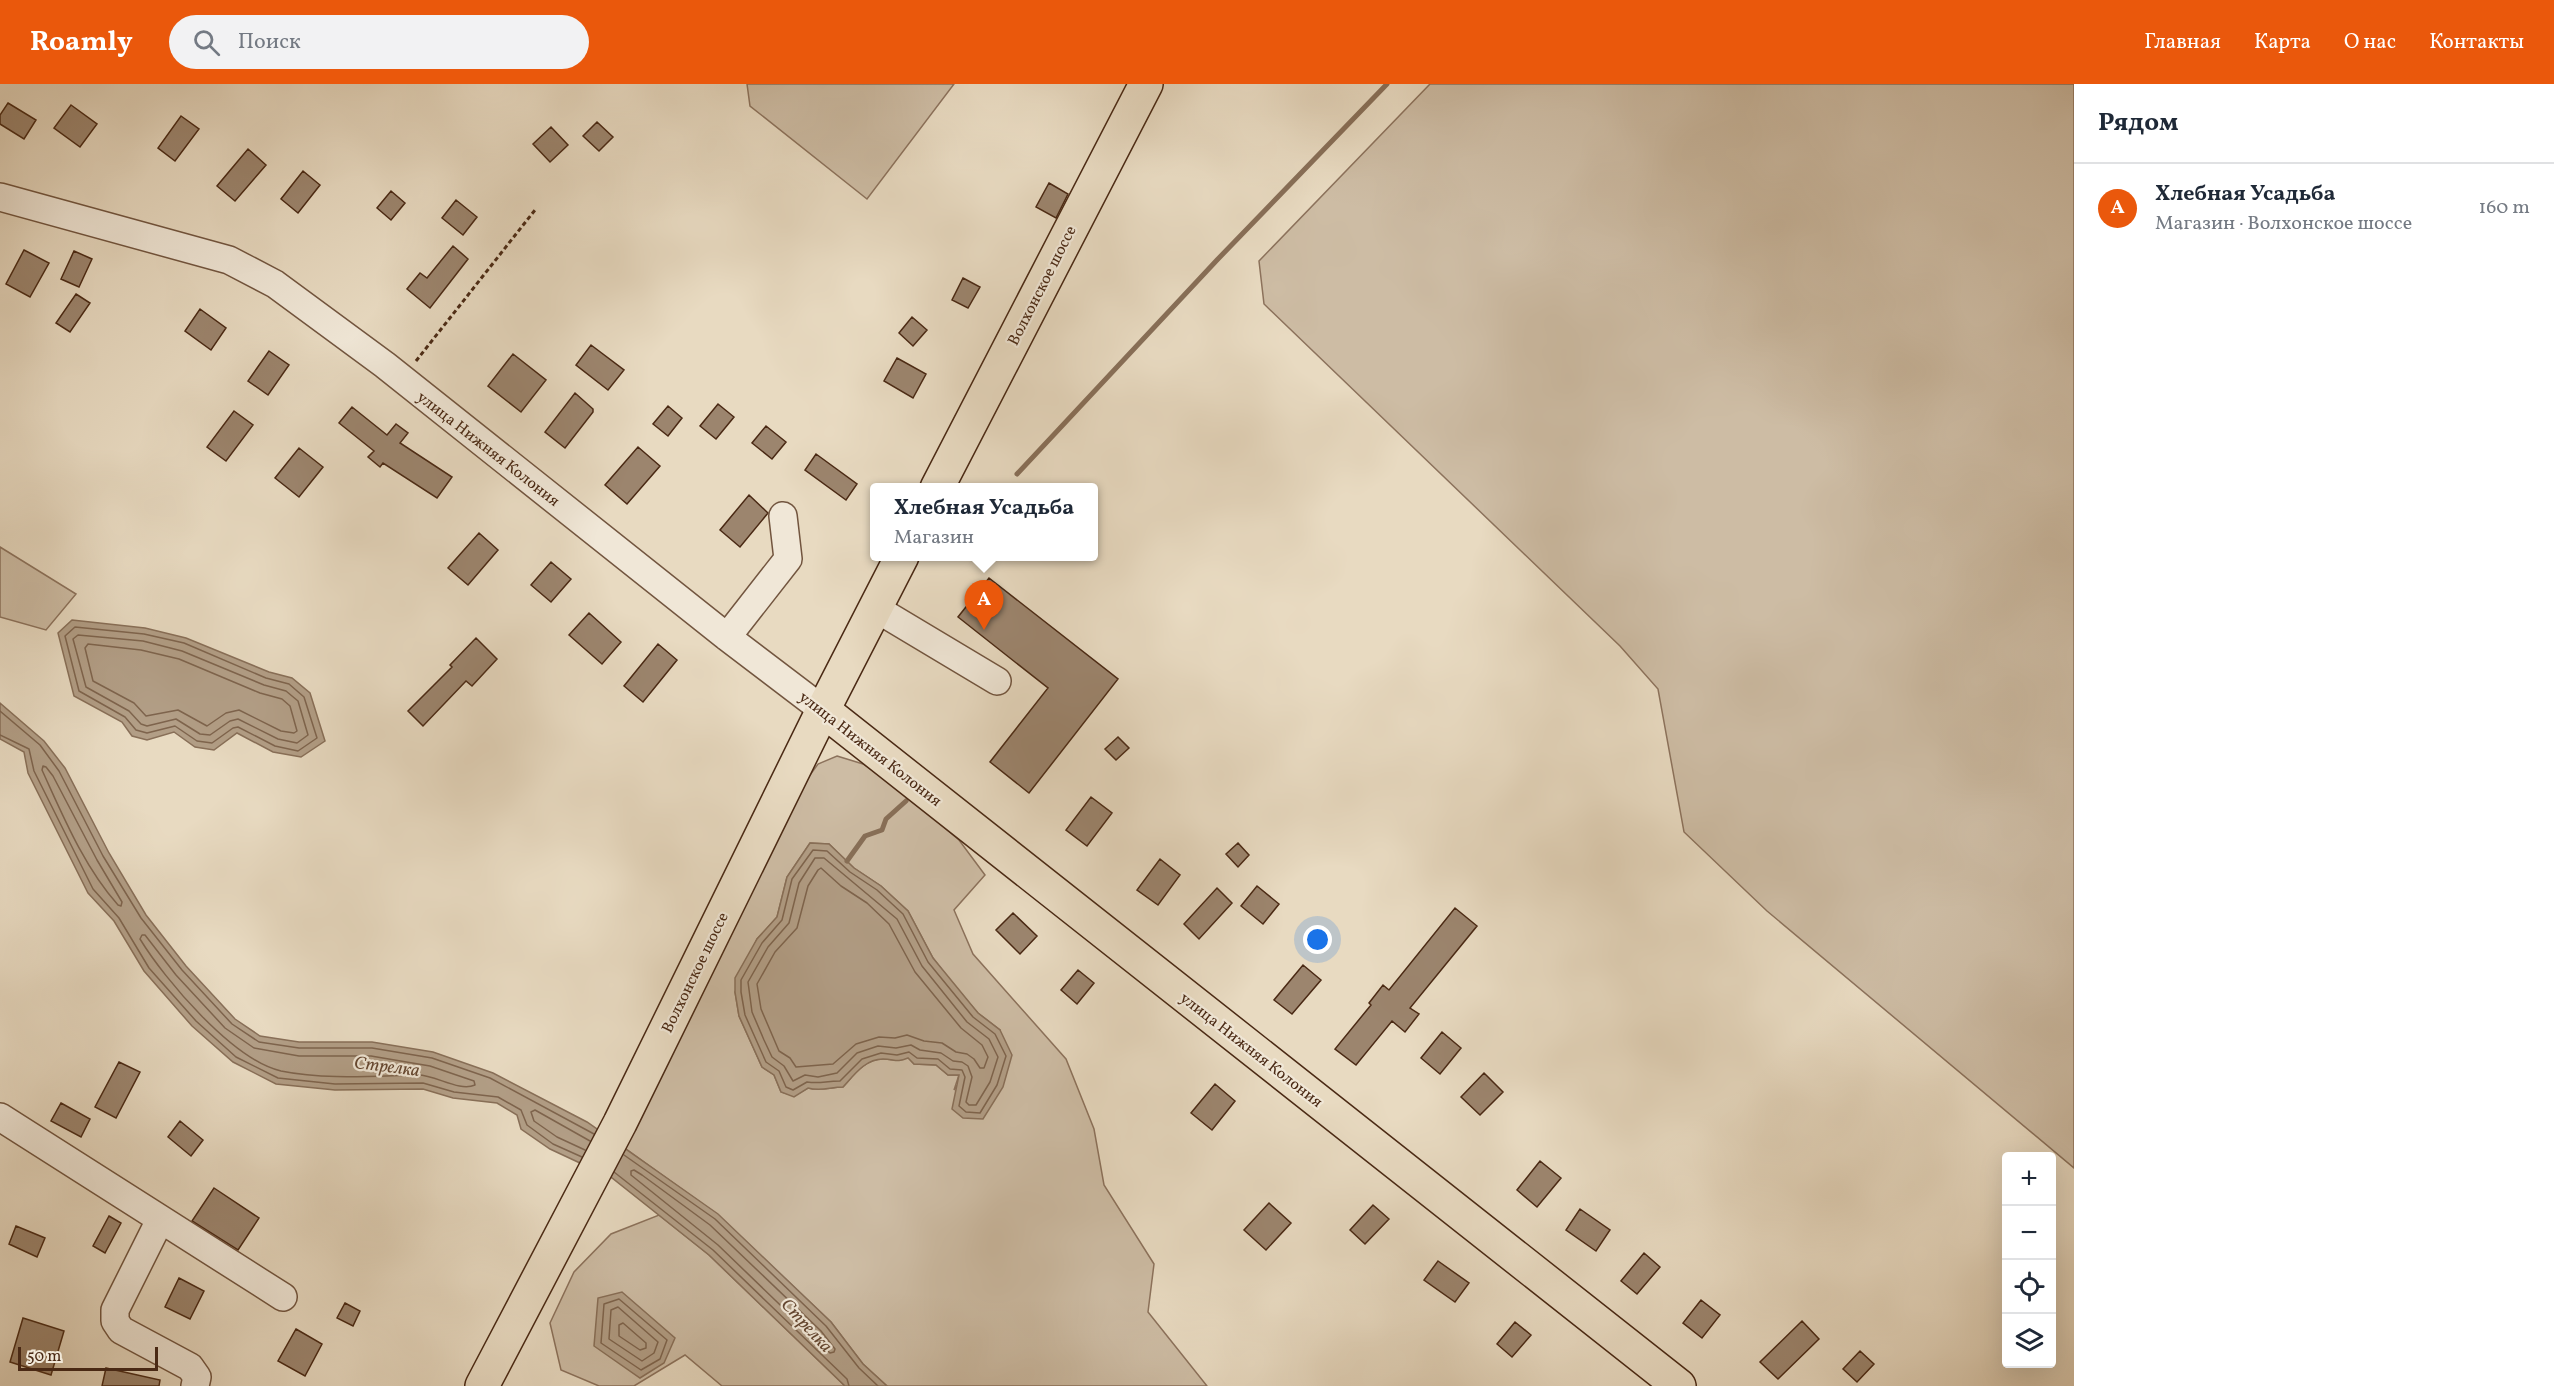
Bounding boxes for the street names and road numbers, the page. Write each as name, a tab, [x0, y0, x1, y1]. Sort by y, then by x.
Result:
street label: Волхонское шоссе	[1003, 222, 1083, 350]
street label: улица Нижняя Колония	[412, 387, 564, 512]
street label: улица Нижняя Колония	[794, 687, 946, 812]
street label: Волхонское шоссе	[657, 909, 735, 1037]
street label: улица Нижняя Колония	[1175, 988, 1327, 1113]

